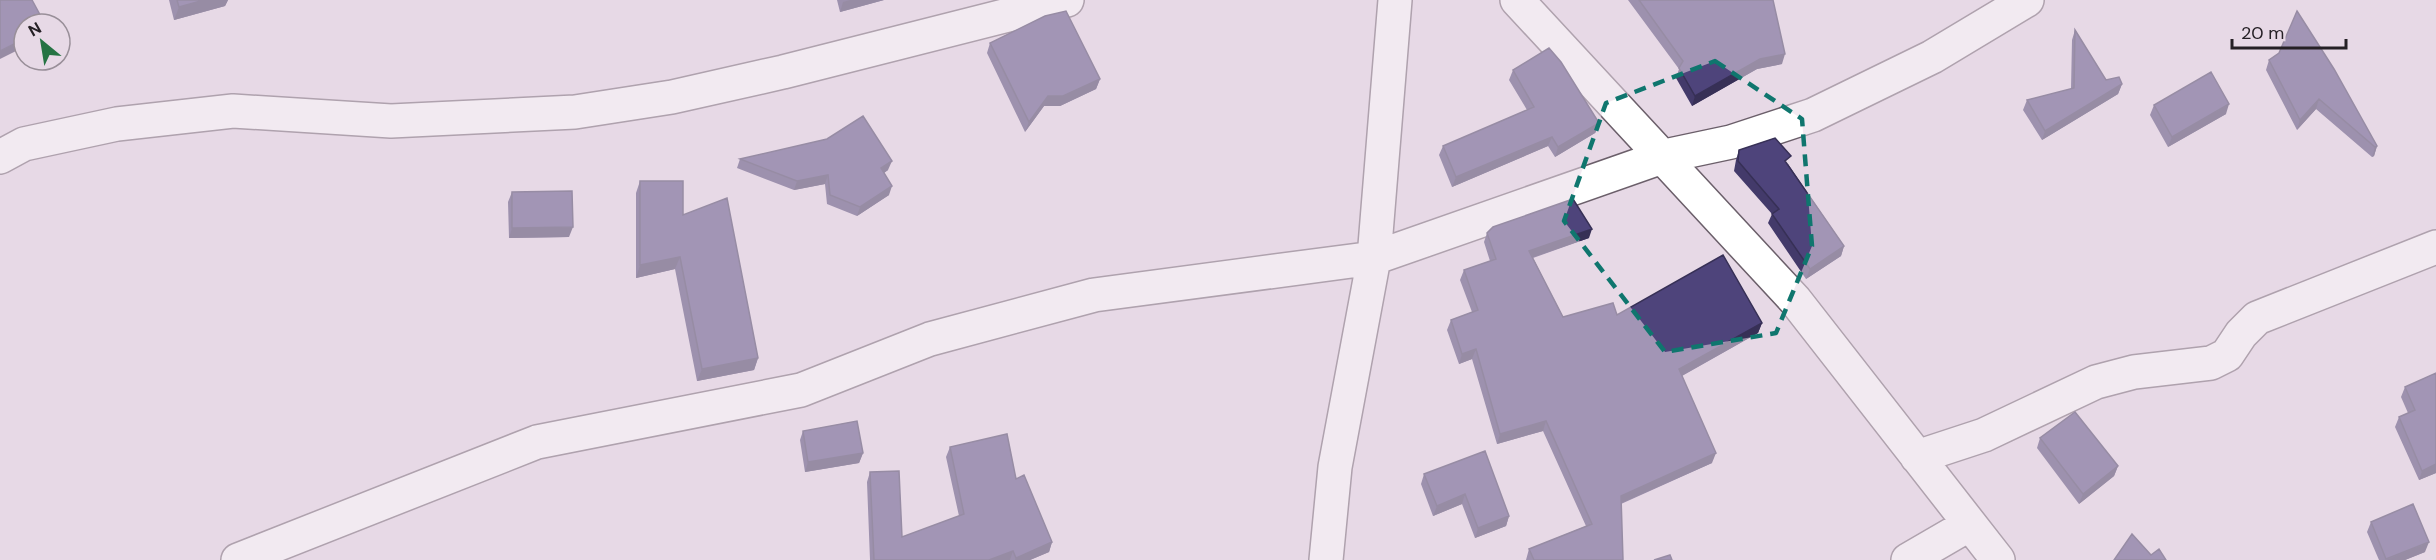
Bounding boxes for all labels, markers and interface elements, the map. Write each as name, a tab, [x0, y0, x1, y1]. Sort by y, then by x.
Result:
north arrow	[12, 12, 72, 72]
scale bar	[2232, 12, 2346, 50]
text: N	[24, 17, 45, 41]
text: 20 m	[2241, 21, 2284, 45]

